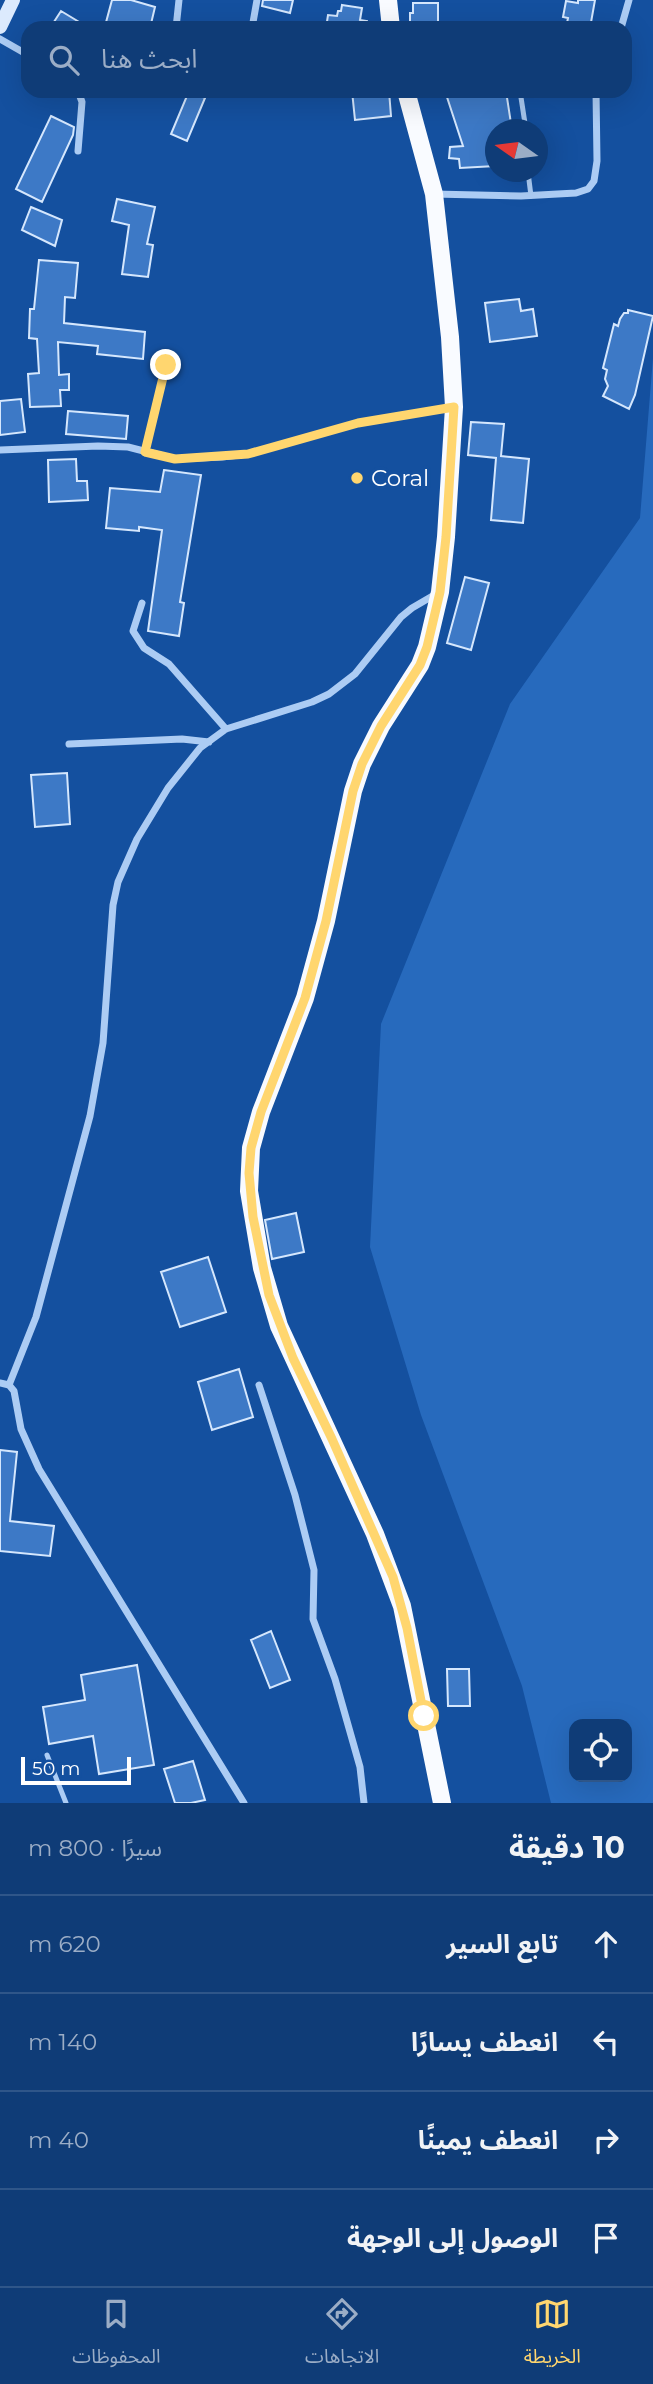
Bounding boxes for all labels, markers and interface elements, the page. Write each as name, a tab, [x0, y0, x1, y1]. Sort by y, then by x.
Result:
search box	[21, 21, 632, 98]
icon: search	[45, 41, 83, 79]
text: ابحث هنا	[101, 43, 197, 75]
north arrow	[485, 119, 548, 182]
route end	[150, 349, 181, 380]
place label: Coral	[371, 464, 429, 492]
marker: Coral	[349, 470, 365, 486]
route start	[408, 1700, 439, 1731]
map controls	[569, 1719, 632, 1782]
button: locate	[569, 1719, 632, 1782]
scale bar	[21, 1754, 131, 1786]
text: 50 m	[32, 1757, 80, 1780]
text: 10 دقيقة	[509, 1829, 625, 1866]
text: سيرًا · 800 m	[28, 1834, 162, 1862]
icon: ahead	[587, 1925, 625, 1963]
text: تابع السير	[446, 1928, 558, 1960]
text: 620 m	[28, 1930, 101, 1958]
icon: left	[587, 2023, 625, 2061]
text: انعطف يسارًا	[411, 2026, 558, 2058]
text: 140 m	[28, 2028, 97, 2056]
icon: right	[587, 2121, 625, 2159]
text: انعطف يمينًا	[418, 2124, 558, 2156]
text: 40 m	[28, 2126, 89, 2154]
icon: arrive	[587, 2219, 625, 2257]
text: الوصول إلى الوجهة	[347, 2222, 558, 2254]
tab: المحفوظات	[72, 2295, 161, 2377]
tab: الاتجاهات	[305, 2295, 379, 2377]
tab: الخريطة	[524, 2295, 581, 2377]

